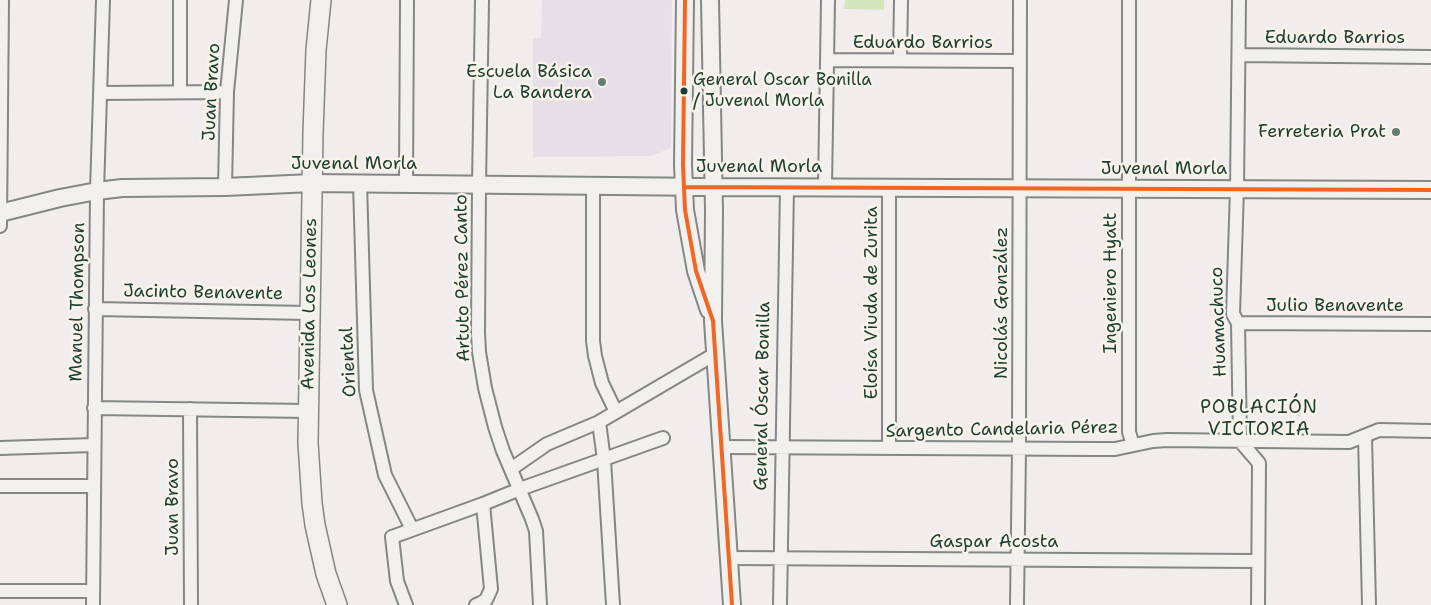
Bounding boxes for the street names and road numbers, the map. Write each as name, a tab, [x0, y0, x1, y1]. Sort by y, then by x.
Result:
street label: Eduardo Barrios	[1265, 27, 1405, 49]
street label: Eduardo Barrios	[853, 32, 993, 54]
street label: Juan Bravo	[199, 43, 225, 141]
street label: Juvenal Morla	[291, 153, 417, 175]
street label: Juvenal Morla	[696, 156, 822, 178]
street label: Juvenal Morla	[1101, 158, 1227, 180]
street label: Artuto Pérez Canto	[451, 194, 475, 362]
street label: Eloísa Viuda de Zurita	[861, 206, 883, 400]
street label: Ingeniero Hyatt	[1100, 212, 1122, 354]
street label: Avenida Los Leones	[298, 218, 322, 390]
street label: Manuel Thompson	[66, 222, 90, 382]
street label: Nicolás González	[991, 227, 1013, 379]
street label: Huamachuco	[1206, 266, 1232, 378]
street label: Jacinto Benavente	[123, 281, 283, 305]
street label: Julio Benavente	[1266, 295, 1404, 317]
street label: General Óscar Bonilla	[751, 301, 775, 491]
street label: Oriental	[336, 326, 362, 398]
street label: Sargento Candelaria Pérez	[885, 417, 1119, 443]
street label: Juan Bravo	[162, 458, 184, 556]
street label: Gaspar Acosta	[930, 531, 1058, 553]

